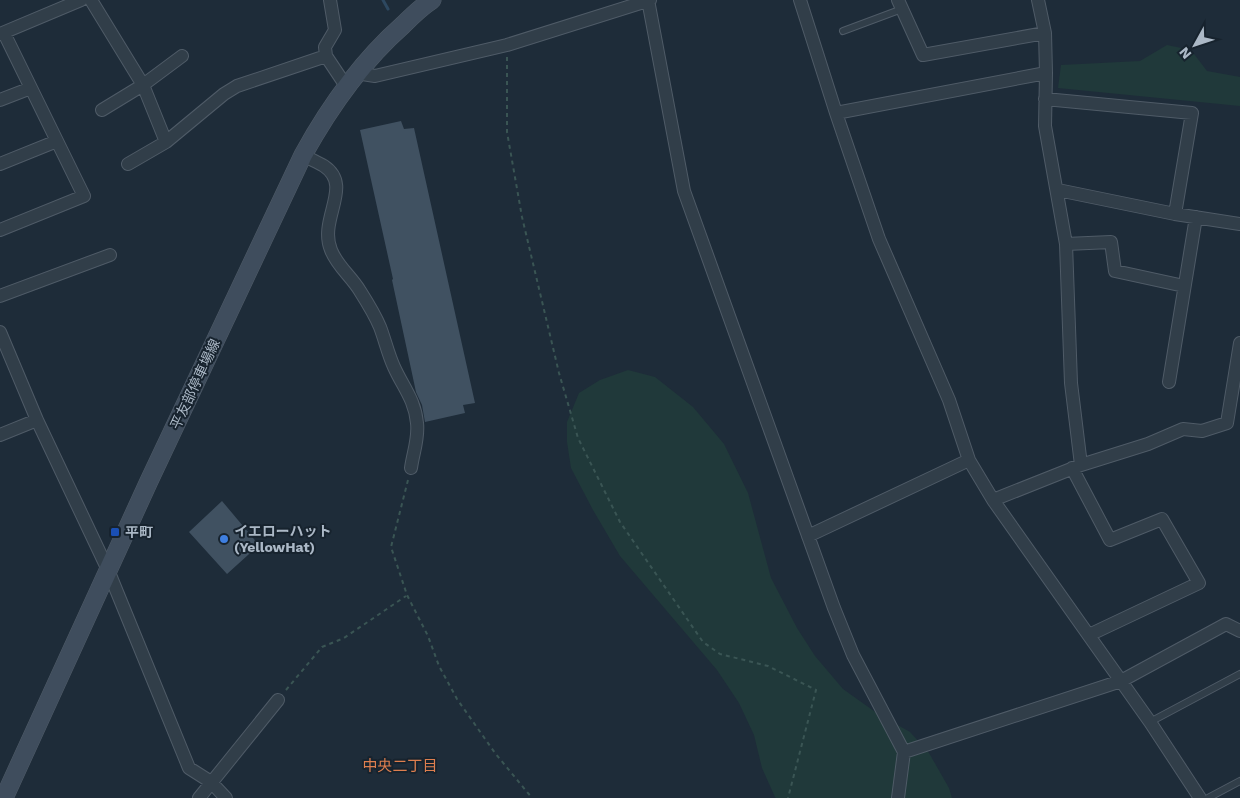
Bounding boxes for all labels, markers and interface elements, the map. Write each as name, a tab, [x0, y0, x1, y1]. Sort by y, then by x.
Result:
north arrow	[1170, 20, 1220, 70]
text: N	[1176, 44, 1195, 62]
street label: 平友部停車場線	[167, 336, 223, 432]
place label: イエローハット (YellowHat)	[234, 523, 332, 555]
place label: 平町	[125, 524, 153, 540]
marker: 平町	[109, 526, 121, 538]
marker: イエローハット (YellowHat)	[218, 533, 230, 545]
district label: 中央二丁目	[362, 757, 438, 775]

